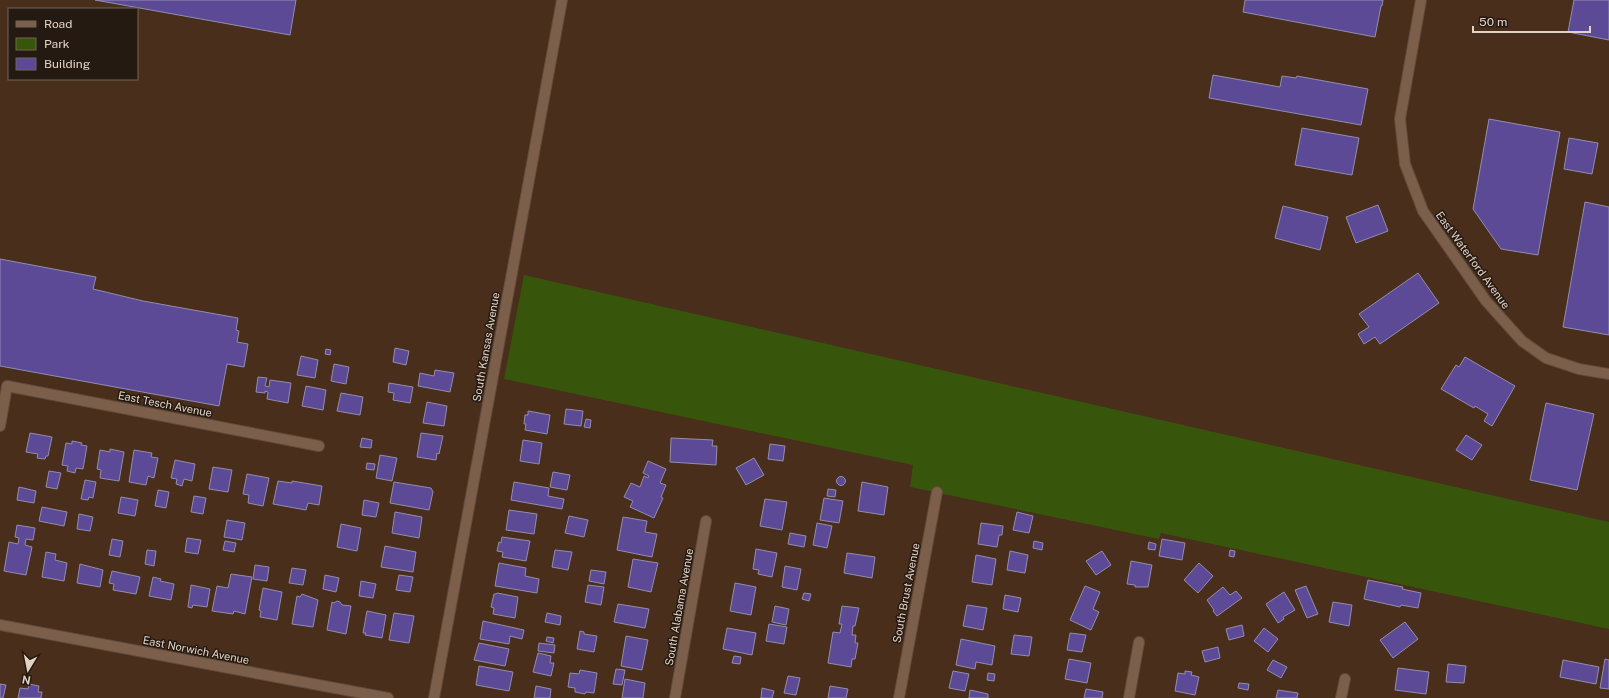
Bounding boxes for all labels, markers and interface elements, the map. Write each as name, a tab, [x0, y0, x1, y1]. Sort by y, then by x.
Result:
legend	[8, 8, 138, 80]
scale bar	[1473, 8, 1590, 34]
text: 50 m	[1479, 15, 1507, 29]
text: Road	[44, 17, 72, 31]
text: Park	[44, 37, 70, 51]
text: Building	[44, 57, 90, 71]
street label: East Waterford Avenue	[1434, 209, 1512, 311]
street label: South Kansas Avenue	[470, 291, 502, 403]
street label: East Tesch Avenue	[117, 389, 213, 419]
street label: South Brust Avenue	[890, 542, 922, 644]
street label: South Alabama Avenue	[663, 547, 695, 667]
street label: East Norwich Avenue	[142, 634, 250, 666]
north arrow	[8, 650, 48, 690]
text: N	[21, 673, 32, 687]

